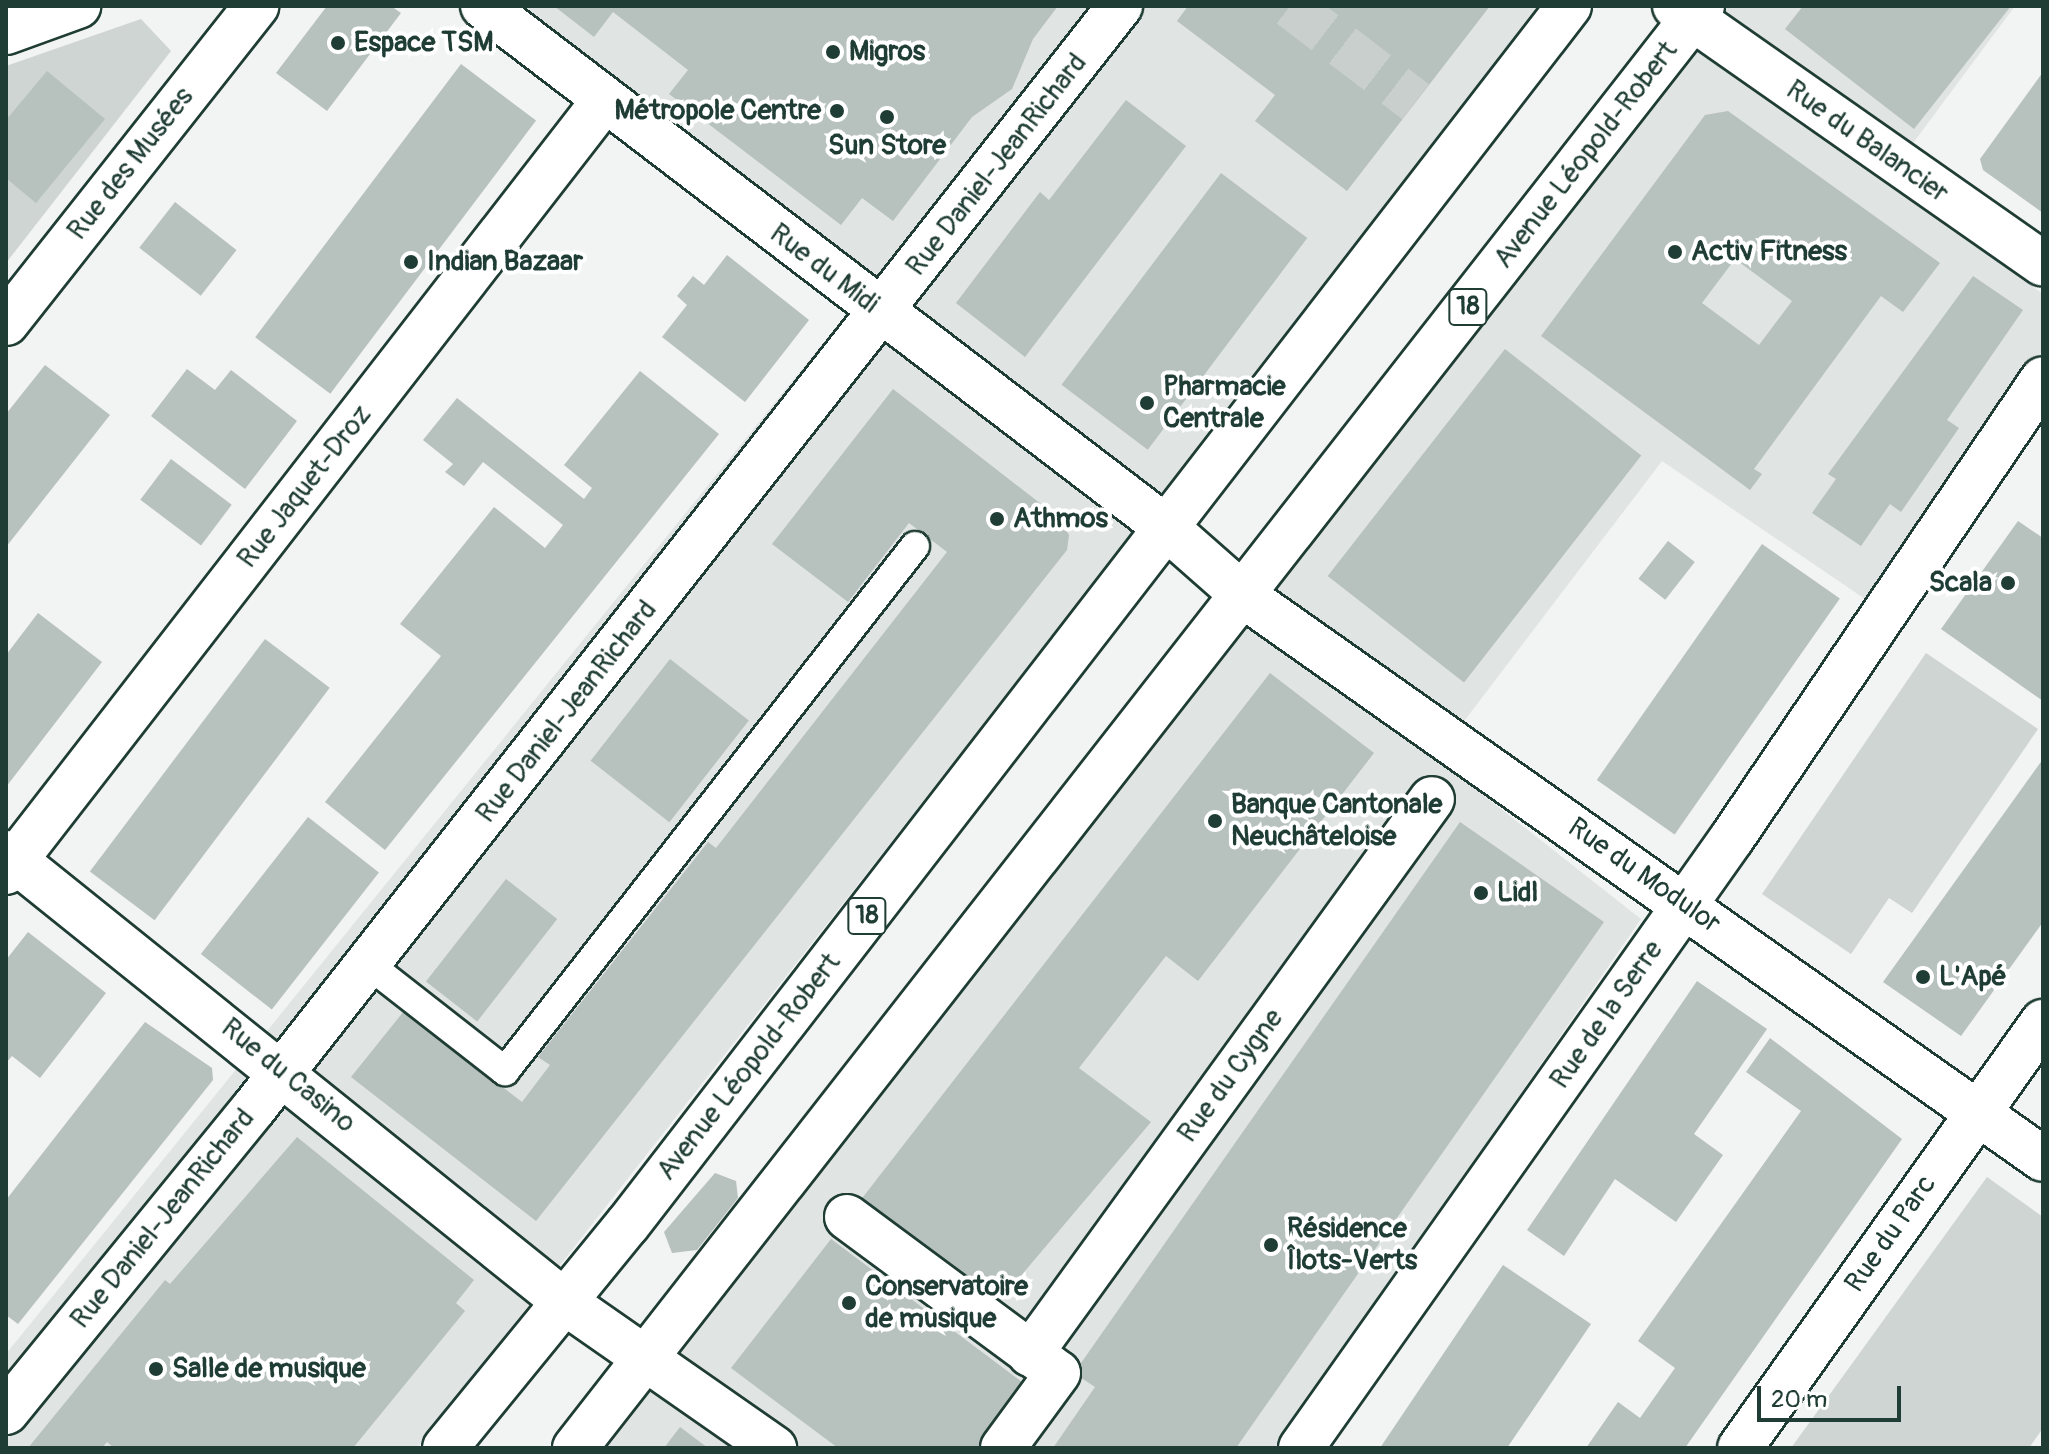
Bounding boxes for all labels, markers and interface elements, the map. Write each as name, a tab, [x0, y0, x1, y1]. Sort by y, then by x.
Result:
place label: Espace TSM	[354, 26, 493, 60]
marker: Espace TSM	[329, 34, 347, 52]
place label: Migros	[849, 35, 925, 69]
street label: Avenue Léopold-Robert	[1487, 35, 1685, 275]
marker: Migros	[824, 43, 842, 61]
street label: Rue Daniel-JeanRichard	[900, 47, 1094, 283]
street label: Rue du Balancier	[1779, 74, 1955, 210]
street label: Rue des Musées	[61, 81, 201, 247]
place label: Métropole Centre	[615, 94, 821, 128]
marker: Métropole Centre	[828, 102, 846, 120]
marker: Sun Store	[878, 108, 896, 126]
place label: Sun Store	[828, 129, 946, 163]
street label: Rue du Midi	[763, 217, 885, 321]
place label: Activ Fitness	[1691, 235, 1847, 269]
marker: Activ Fitness	[1666, 243, 1684, 261]
place label: Indian Bazaar	[427, 245, 583, 279]
marker: Indian Bazaar	[402, 253, 420, 271]
road number: 18	[1448, 285, 1488, 329]
place label: Pharmacie Centrale	[1163, 370, 1285, 436]
marker: Pharmacie Centrale	[1138, 394, 1156, 412]
street label: Rue Jaquet-Droz	[231, 399, 379, 575]
place label: Athmos	[1013, 502, 1108, 536]
marker: Athmos	[988, 510, 1006, 528]
place label: Scala	[1929, 566, 1992, 600]
marker: Scala	[1999, 574, 2017, 592]
street label: Rue Daniel-JeanRichard	[470, 594, 664, 830]
place label: Banque Cantonale Neuchâteloise	[1231, 788, 1442, 854]
street label: Rue du Modulor	[1561, 811, 1727, 941]
marker: Banque Cantonale Neuchâteloise	[1206, 812, 1224, 830]
place label: Lidl	[1497, 876, 1538, 910]
marker: Lidl	[1472, 884, 1490, 902]
road number: 18	[847, 894, 887, 938]
street label: Rue de la Serre	[1544, 934, 1670, 1096]
street label: Avenue Léopold-Robert	[650, 947, 848, 1187]
place label: L'Apé	[1939, 960, 2007, 994]
marker: L'Apé	[1914, 968, 1932, 986]
street label: Rue du Cygne	[1171, 1003, 1291, 1149]
street label: Rue du Casino	[214, 1012, 362, 1140]
street label: Rue Daniel-JeanRichard	[64, 1102, 262, 1336]
street label: Rue du Parc	[1838, 1169, 1944, 1299]
place label: Résidence Îlots-Verts	[1287, 1212, 1417, 1278]
marker: Résidence Îlots-Verts	[1262, 1236, 1280, 1254]
place label: Conservatoire de musique	[865, 1270, 1028, 1336]
marker: Conservatoire de musique	[840, 1294, 858, 1312]
place label: Salle de musique	[172, 1352, 366, 1386]
marker: Salle de musique	[147, 1360, 165, 1378]
scale bar	[1761, 1370, 1905, 1420]
text: 20 m	[1771, 1385, 1827, 1414]

